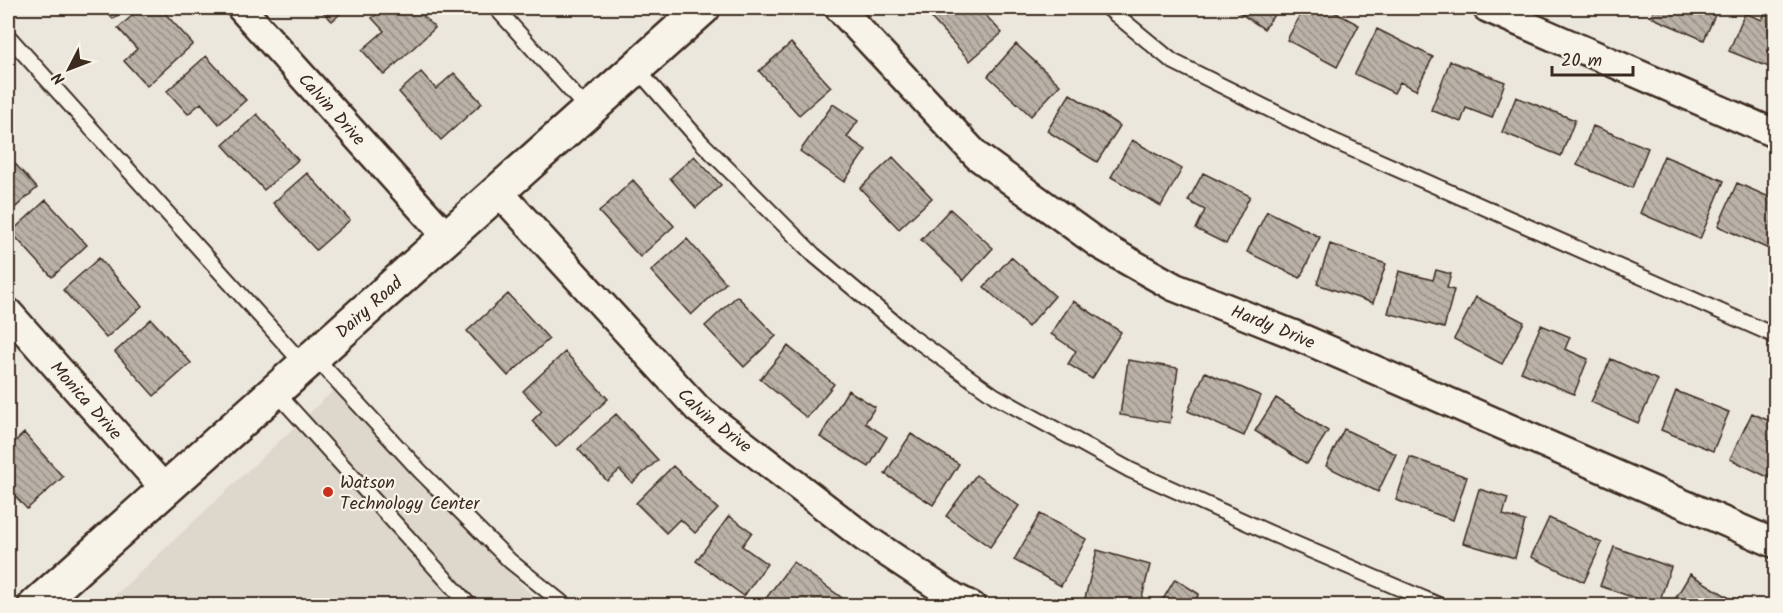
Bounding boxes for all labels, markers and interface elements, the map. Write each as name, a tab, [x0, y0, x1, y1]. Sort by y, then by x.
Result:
north arrow	[39, 39, 99, 99]
scale bar	[1552, 39, 1633, 77]
text: 20 m	[1561, 47, 1602, 76]
text: N	[46, 66, 72, 90]
street label: Calvin Drive	[290, 67, 372, 153]
street label: Dairy Road	[330, 269, 411, 346]
street label: Hardy Drive	[1226, 298, 1319, 358]
street label: Monica Drive	[42, 355, 128, 447]
street label: Calvin Drive	[669, 382, 758, 461]
place label: Watson Technology Center	[340, 469, 480, 519]
marker: Watson Technology Center	[321, 485, 335, 499]

